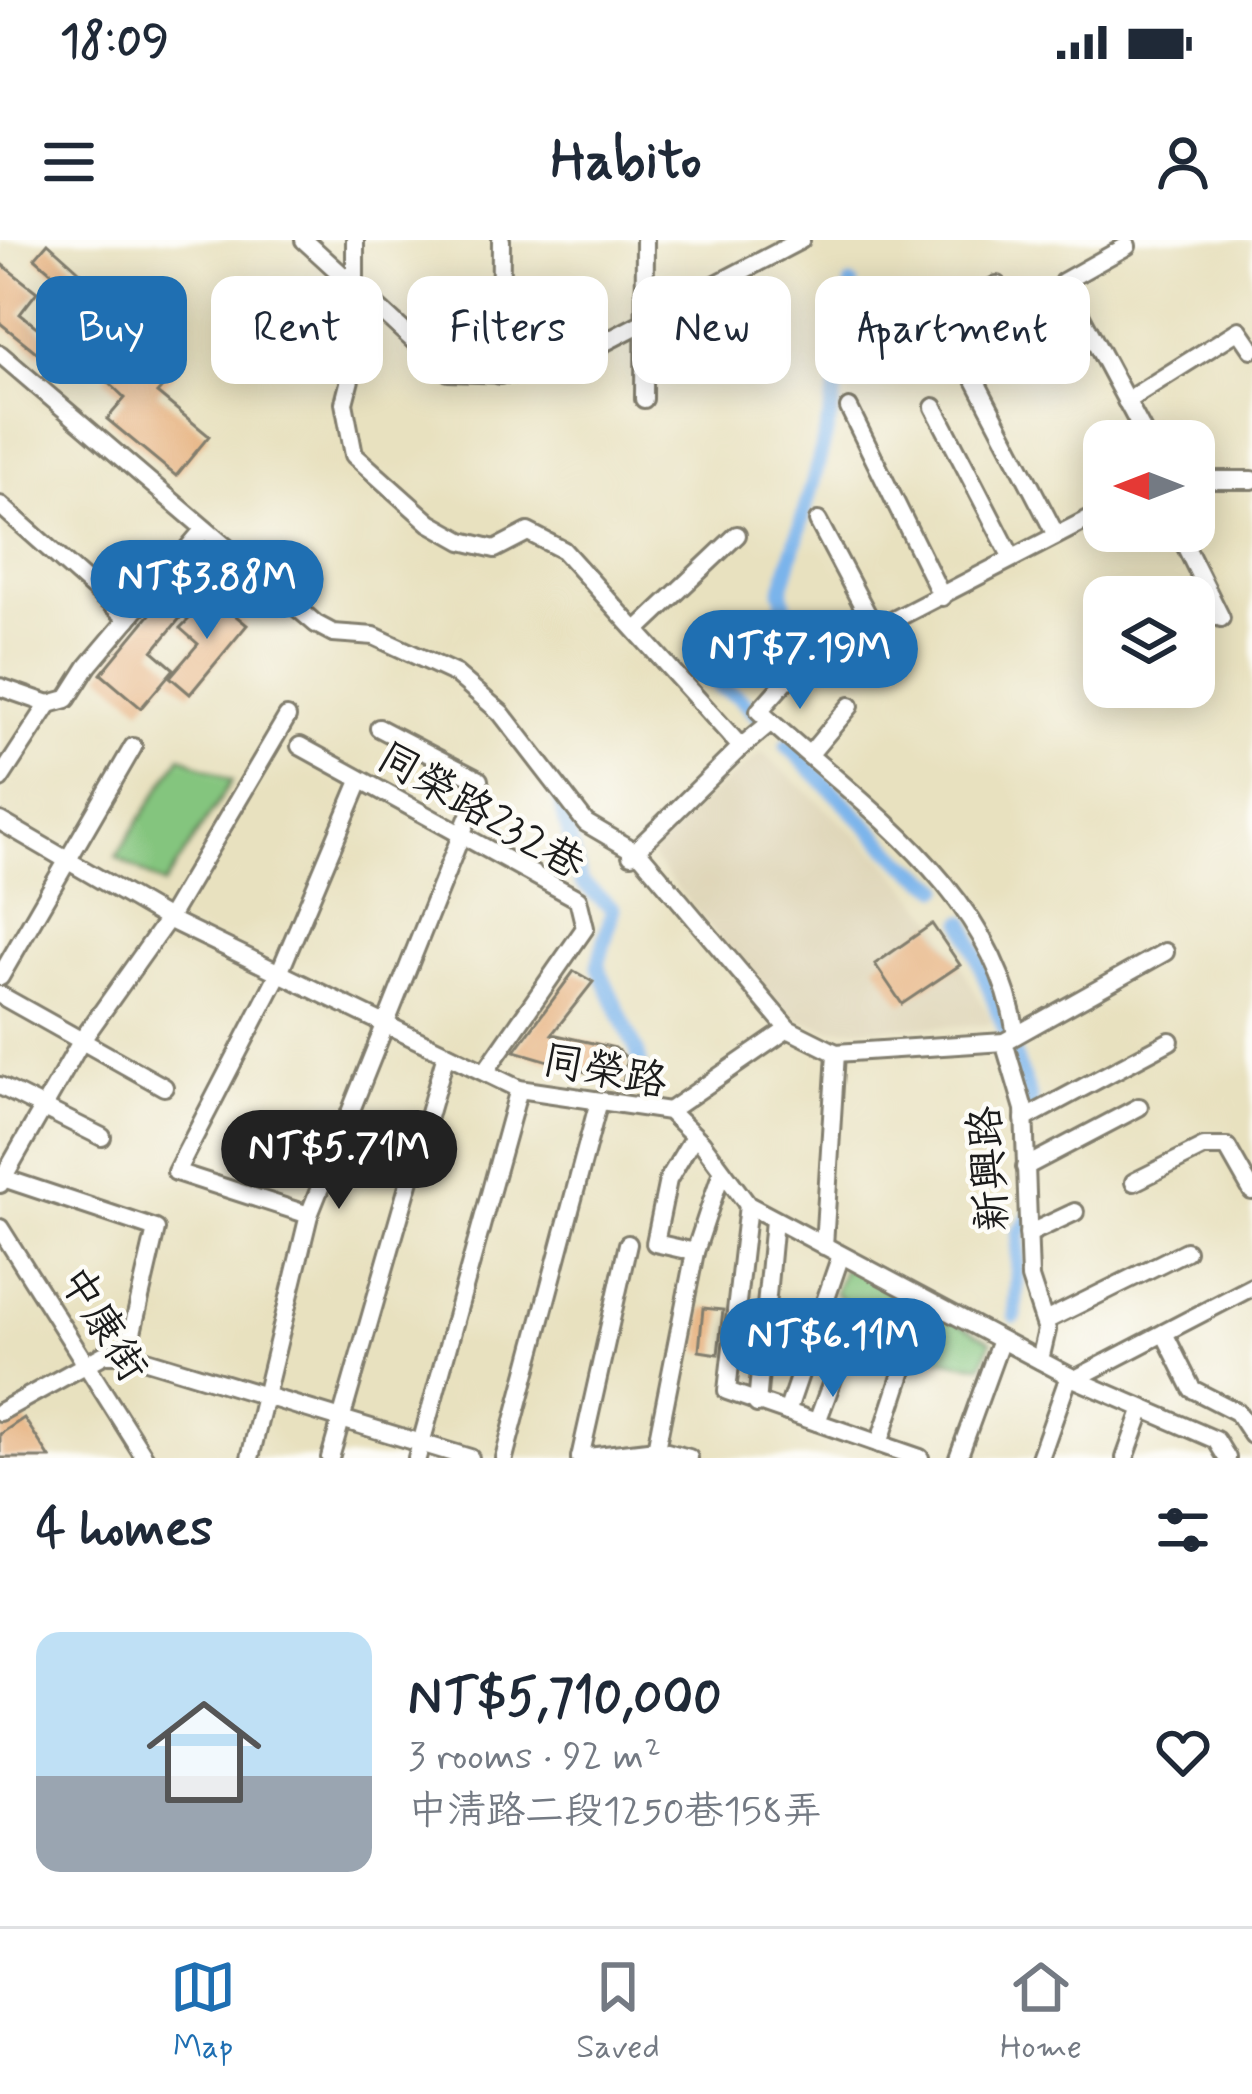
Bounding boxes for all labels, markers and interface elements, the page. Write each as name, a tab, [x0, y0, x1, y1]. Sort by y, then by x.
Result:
text: 18:09	[60, 13, 169, 72]
text: Habito	[550, 127, 702, 198]
icon: menu	[36, 129, 102, 195]
icon: person	[1150, 129, 1216, 195]
chip: Buy	[36, 276, 187, 384]
chip: Rent	[211, 276, 383, 384]
chip: Filters	[407, 276, 608, 384]
chip: New	[632, 276, 791, 384]
chip: Apartment	[815, 276, 1090, 384]
north arrow	[1083, 420, 1215, 552]
map controls	[1083, 420, 1215, 708]
pin: NT$3.88M	[83, 540, 331, 642]
text: NT$3.88M	[118, 553, 296, 604]
button: layers	[1083, 576, 1215, 708]
pin: NT$7.19M	[676, 610, 924, 712]
text: NT$7.19M	[709, 623, 891, 674]
street label: 同榮路232巷	[366, 730, 594, 894]
street label: 同榮路	[537, 1033, 671, 1111]
street label: 新興路	[959, 1104, 1022, 1234]
pin: NT$5.71M	[215, 1110, 463, 1212]
text: NT$5.71M	[248, 1123, 430, 1174]
street label: 中康街	[45, 1257, 159, 1393]
pin: NT$6.11M	[709, 1298, 957, 1400]
text: NT$6.11M	[747, 1311, 919, 1362]
text: 4 homes	[36, 1497, 213, 1563]
icon: filters	[1150, 1497, 1216, 1563]
text: NT$5,710,000	[408, 1666, 722, 1732]
icon: home	[132, 1680, 276, 1824]
icon: heart	[1150, 1719, 1216, 1785]
text: 3 rooms · 92 m²	[408, 1732, 661, 1783]
text: 中清路二段1250巷158弄	[408, 1787, 822, 1838]
tab: Map	[170, 1954, 236, 2070]
tab: Saved	[576, 1954, 660, 2070]
tab: Home	[1000, 1954, 1082, 2070]

